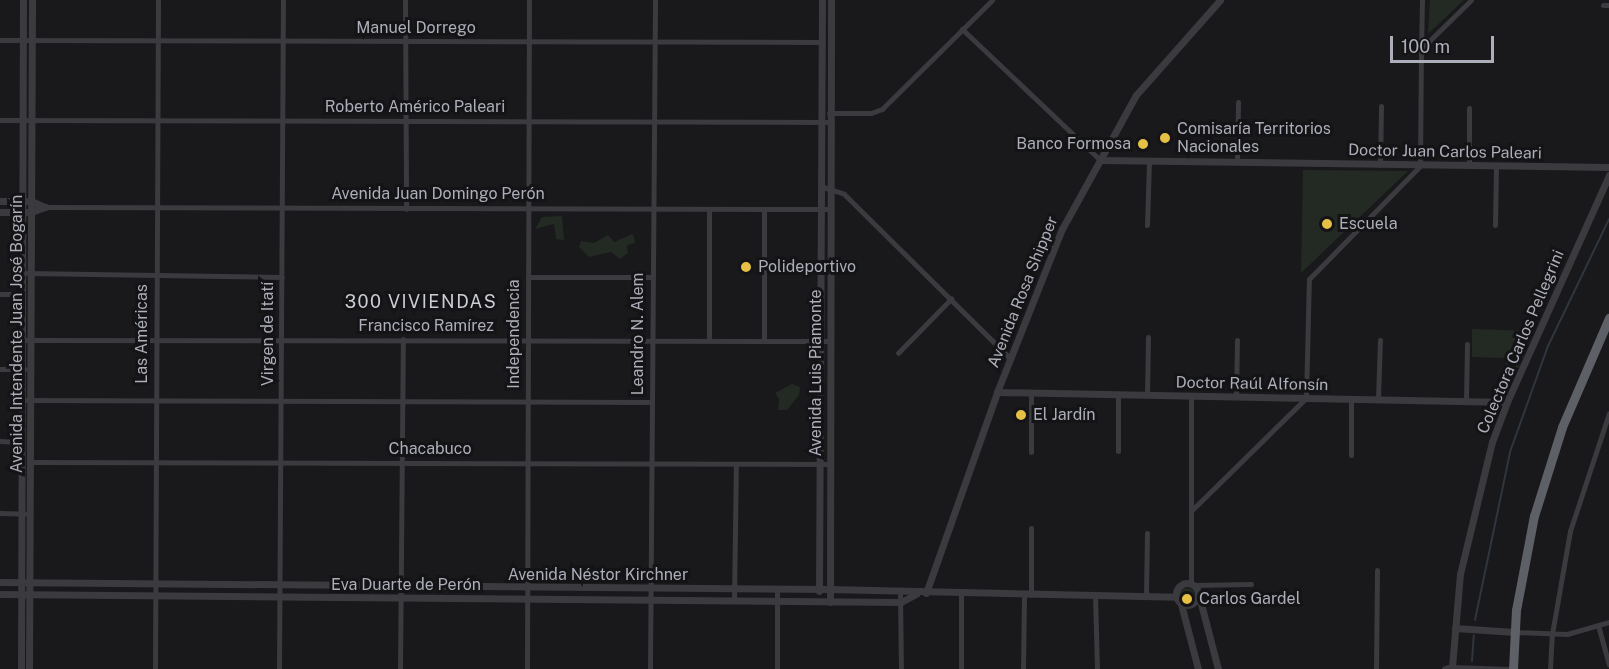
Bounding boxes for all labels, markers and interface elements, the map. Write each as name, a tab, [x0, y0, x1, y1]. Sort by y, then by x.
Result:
street label: Manuel Dorrego	[356, 18, 476, 38]
scale bar	[1393, 24, 1496, 62]
text: 100 m	[1401, 36, 1450, 57]
street label: Roberto Américo Paleari	[325, 97, 505, 117]
place label: Comisaría Territorios Nacionales	[1177, 119, 1331, 157]
marker: Comisaría Territorios Nacionales	[1158, 131, 1172, 145]
place label: Banco Formosa	[1016, 134, 1131, 154]
marker: Banco Formosa	[1136, 137, 1150, 151]
street label: Doctor Juan Carlos Paleari	[1348, 141, 1542, 163]
street label: Avenida Juan Domingo Perón	[331, 184, 545, 204]
street label: Avenida Intendente Juan José Bogarín	[7, 195, 27, 473]
street label: Avenida Rosa Shipper	[984, 213, 1062, 371]
place label: Escuela	[1339, 214, 1398, 234]
marker: Escuela	[1320, 217, 1334, 231]
street label: Colectora Carlos Pellegrini	[1474, 247, 1568, 437]
place label: Polideportivo	[758, 257, 856, 277]
marker: Polideportivo	[739, 260, 753, 274]
street label: Leandro N. Alem	[628, 273, 648, 395]
street label: Independencia	[504, 279, 524, 389]
street label: Virgen de Itatí	[258, 282, 278, 386]
street label: Las Américas	[132, 284, 152, 384]
street label: Avenida Luis Piamonte	[806, 289, 826, 457]
district label: 300 VIVIENDAS	[345, 291, 497, 313]
street label: Francisco Ramírez	[358, 316, 494, 336]
street label: Doctor Raúl Alfonsín	[1175, 373, 1329, 395]
place label: El Jardín	[1033, 405, 1096, 425]
marker: El Jardín	[1014, 408, 1028, 422]
street label: Chacabuco	[389, 439, 471, 459]
street label: Avenida Néstor Kirchner	[508, 565, 688, 585]
street label: Eva Duarte de Perón	[331, 575, 481, 595]
place label: Carlos Gardel	[1199, 589, 1301, 609]
marker: Carlos Gardel	[1180, 592, 1194, 606]

